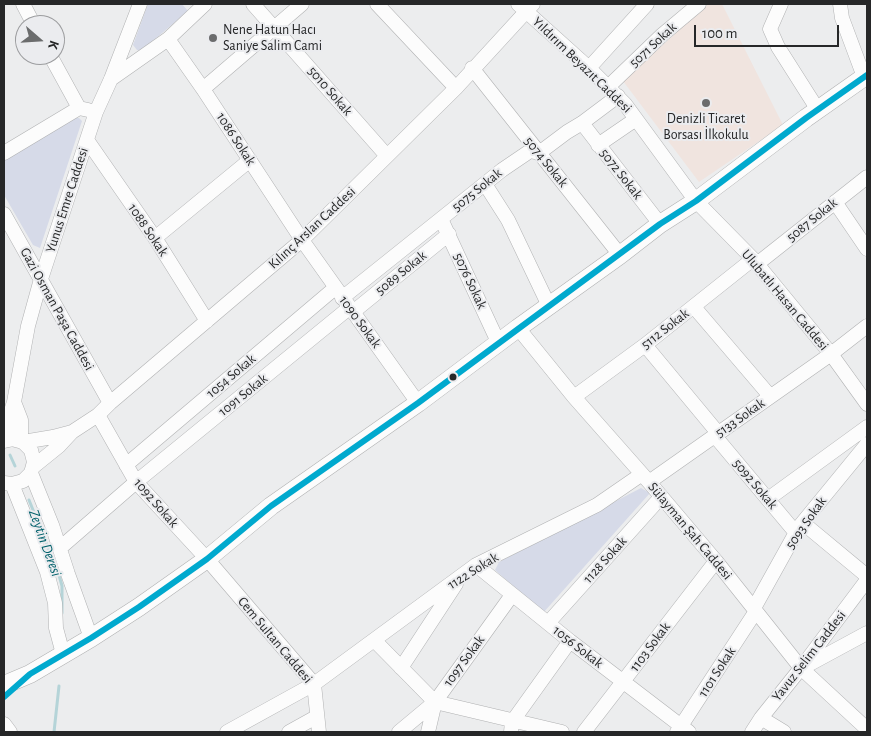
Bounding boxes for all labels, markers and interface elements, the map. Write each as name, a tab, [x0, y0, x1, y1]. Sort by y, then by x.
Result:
street label: Yıldırım Beyazıt Caddesi	[529, 13, 635, 117]
north arrow	[15, 15, 65, 65]
scale bar	[696, 15, 841, 47]
street label: 5071 Sokak	[626, 19, 680, 71]
place label: Nene Hatun Hacı Saniye Salim Cami	[223, 22, 322, 54]
text: 100 m	[702, 26, 737, 41]
marker: Nene Hatun Hacı Saniye Salim Cami	[207, 32, 219, 44]
text: K	[45, 38, 61, 51]
street label: 5010 Sokak	[304, 63, 356, 119]
marker: Denizli Ticaret Borsası İlkokulu	[700, 97, 712, 109]
street label: 1086 Sokak	[213, 109, 259, 169]
place label: Denizli Ticaret Borsası İlkokulu	[663, 111, 749, 144]
street label: 5074 Sokak	[521, 133, 571, 191]
street label: Yunus Emre Caddesi	[42, 145, 92, 255]
street label: 5072 Sokak	[596, 145, 646, 203]
street label: 5075 Sokak	[449, 165, 505, 215]
street label: Kılınç Arslan Caddesi	[265, 183, 359, 273]
street label: 5087 Sokak	[783, 195, 841, 245]
street label: 1088 Sokak	[124, 200, 172, 260]
street label: Gazi Osman Paşa Caddesi	[16, 245, 98, 373]
street label: Ulubatlı Hasan Caddesi	[738, 246, 832, 354]
street label: 5089 Sokak	[372, 247, 430, 299]
street label: 5076 Sokak	[450, 250, 490, 312]
street label: 1090 Sokak	[335, 293, 385, 351]
street label: 5112 Sokak	[638, 305, 692, 353]
street label: 1054 Sokak	[203, 351, 259, 401]
street label: 1091 Sokak	[215, 370, 271, 420]
unlabelled marker	[448, 372, 458, 382]
street label: 5133 Sokak	[712, 395, 768, 441]
street label: 5092 Sokak	[729, 455, 781, 513]
street label: 1092 Sokak	[130, 475, 182, 531]
street label: Sülayman Şah Caddesi	[644, 479, 736, 583]
street label: 5093 Sokak	[782, 494, 830, 552]
water label: Zeytin Deresi	[25, 507, 65, 579]
street label: 1128 Sokak	[580, 533, 630, 587]
street label: 1122 Sokak	[444, 549, 502, 593]
street label: Cem Sultan Caddesi	[234, 593, 316, 687]
street label: Yavuz Selim Caddesi	[768, 607, 850, 705]
street label: 1103 Sokak	[626, 619, 674, 675]
street label: 1056 Sokak	[550, 622, 606, 672]
street label: 1097 Sokak	[440, 632, 488, 690]
street label: 1101 Sokak	[695, 644, 739, 700]

